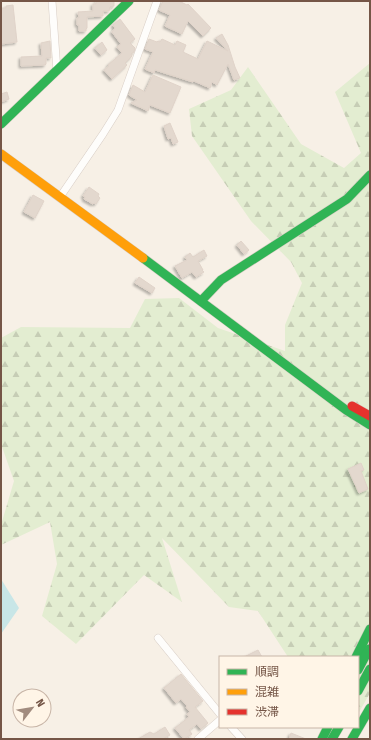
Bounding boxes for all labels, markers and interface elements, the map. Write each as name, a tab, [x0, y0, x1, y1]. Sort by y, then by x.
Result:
legend	[219, 656, 359, 728]
text: 順調	[255, 665, 279, 679]
text: 混雑	[255, 685, 279, 699]
north arrow	[12, 688, 52, 728]
text: N	[33, 697, 47, 709]
text: 渋滞	[255, 705, 279, 719]

